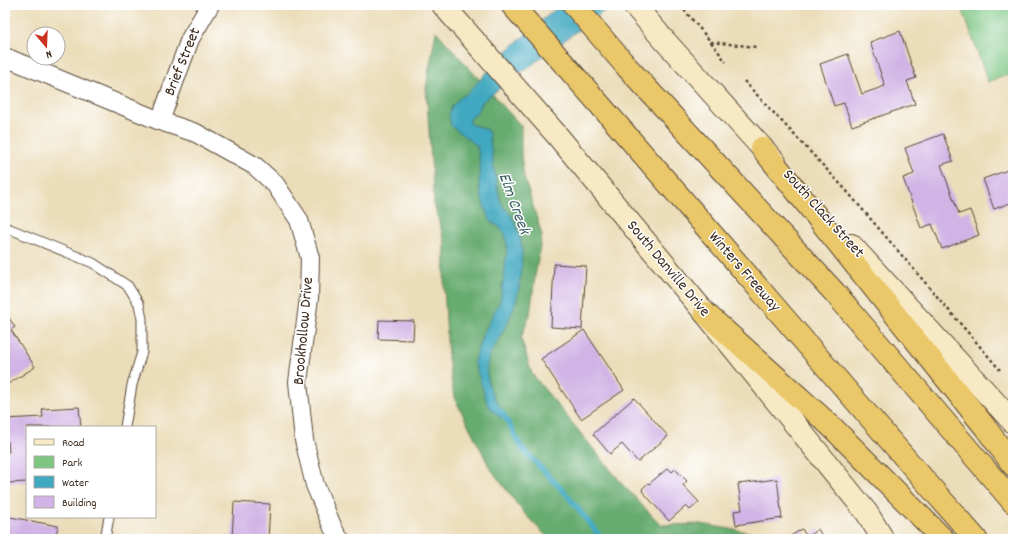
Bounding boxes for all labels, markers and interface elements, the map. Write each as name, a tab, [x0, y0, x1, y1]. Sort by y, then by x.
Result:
street label: Brief Street	[159, 24, 207, 100]
north arrow	[26, 26, 66, 66]
text: N	[43, 45, 54, 62]
street label: South Clack Street	[777, 164, 869, 264]
water label: Elm Creek	[491, 170, 536, 240]
street label: South Danville Drive	[621, 216, 715, 322]
street label: Winters Freeway	[702, 227, 786, 318]
street label: Brookhollow Drive	[288, 276, 320, 386]
legend	[26, 426, 156, 518]
text: Road	[62, 435, 84, 452]
text: Park	[62, 455, 83, 472]
text: Water	[62, 475, 89, 492]
text: Building	[62, 495, 97, 512]

